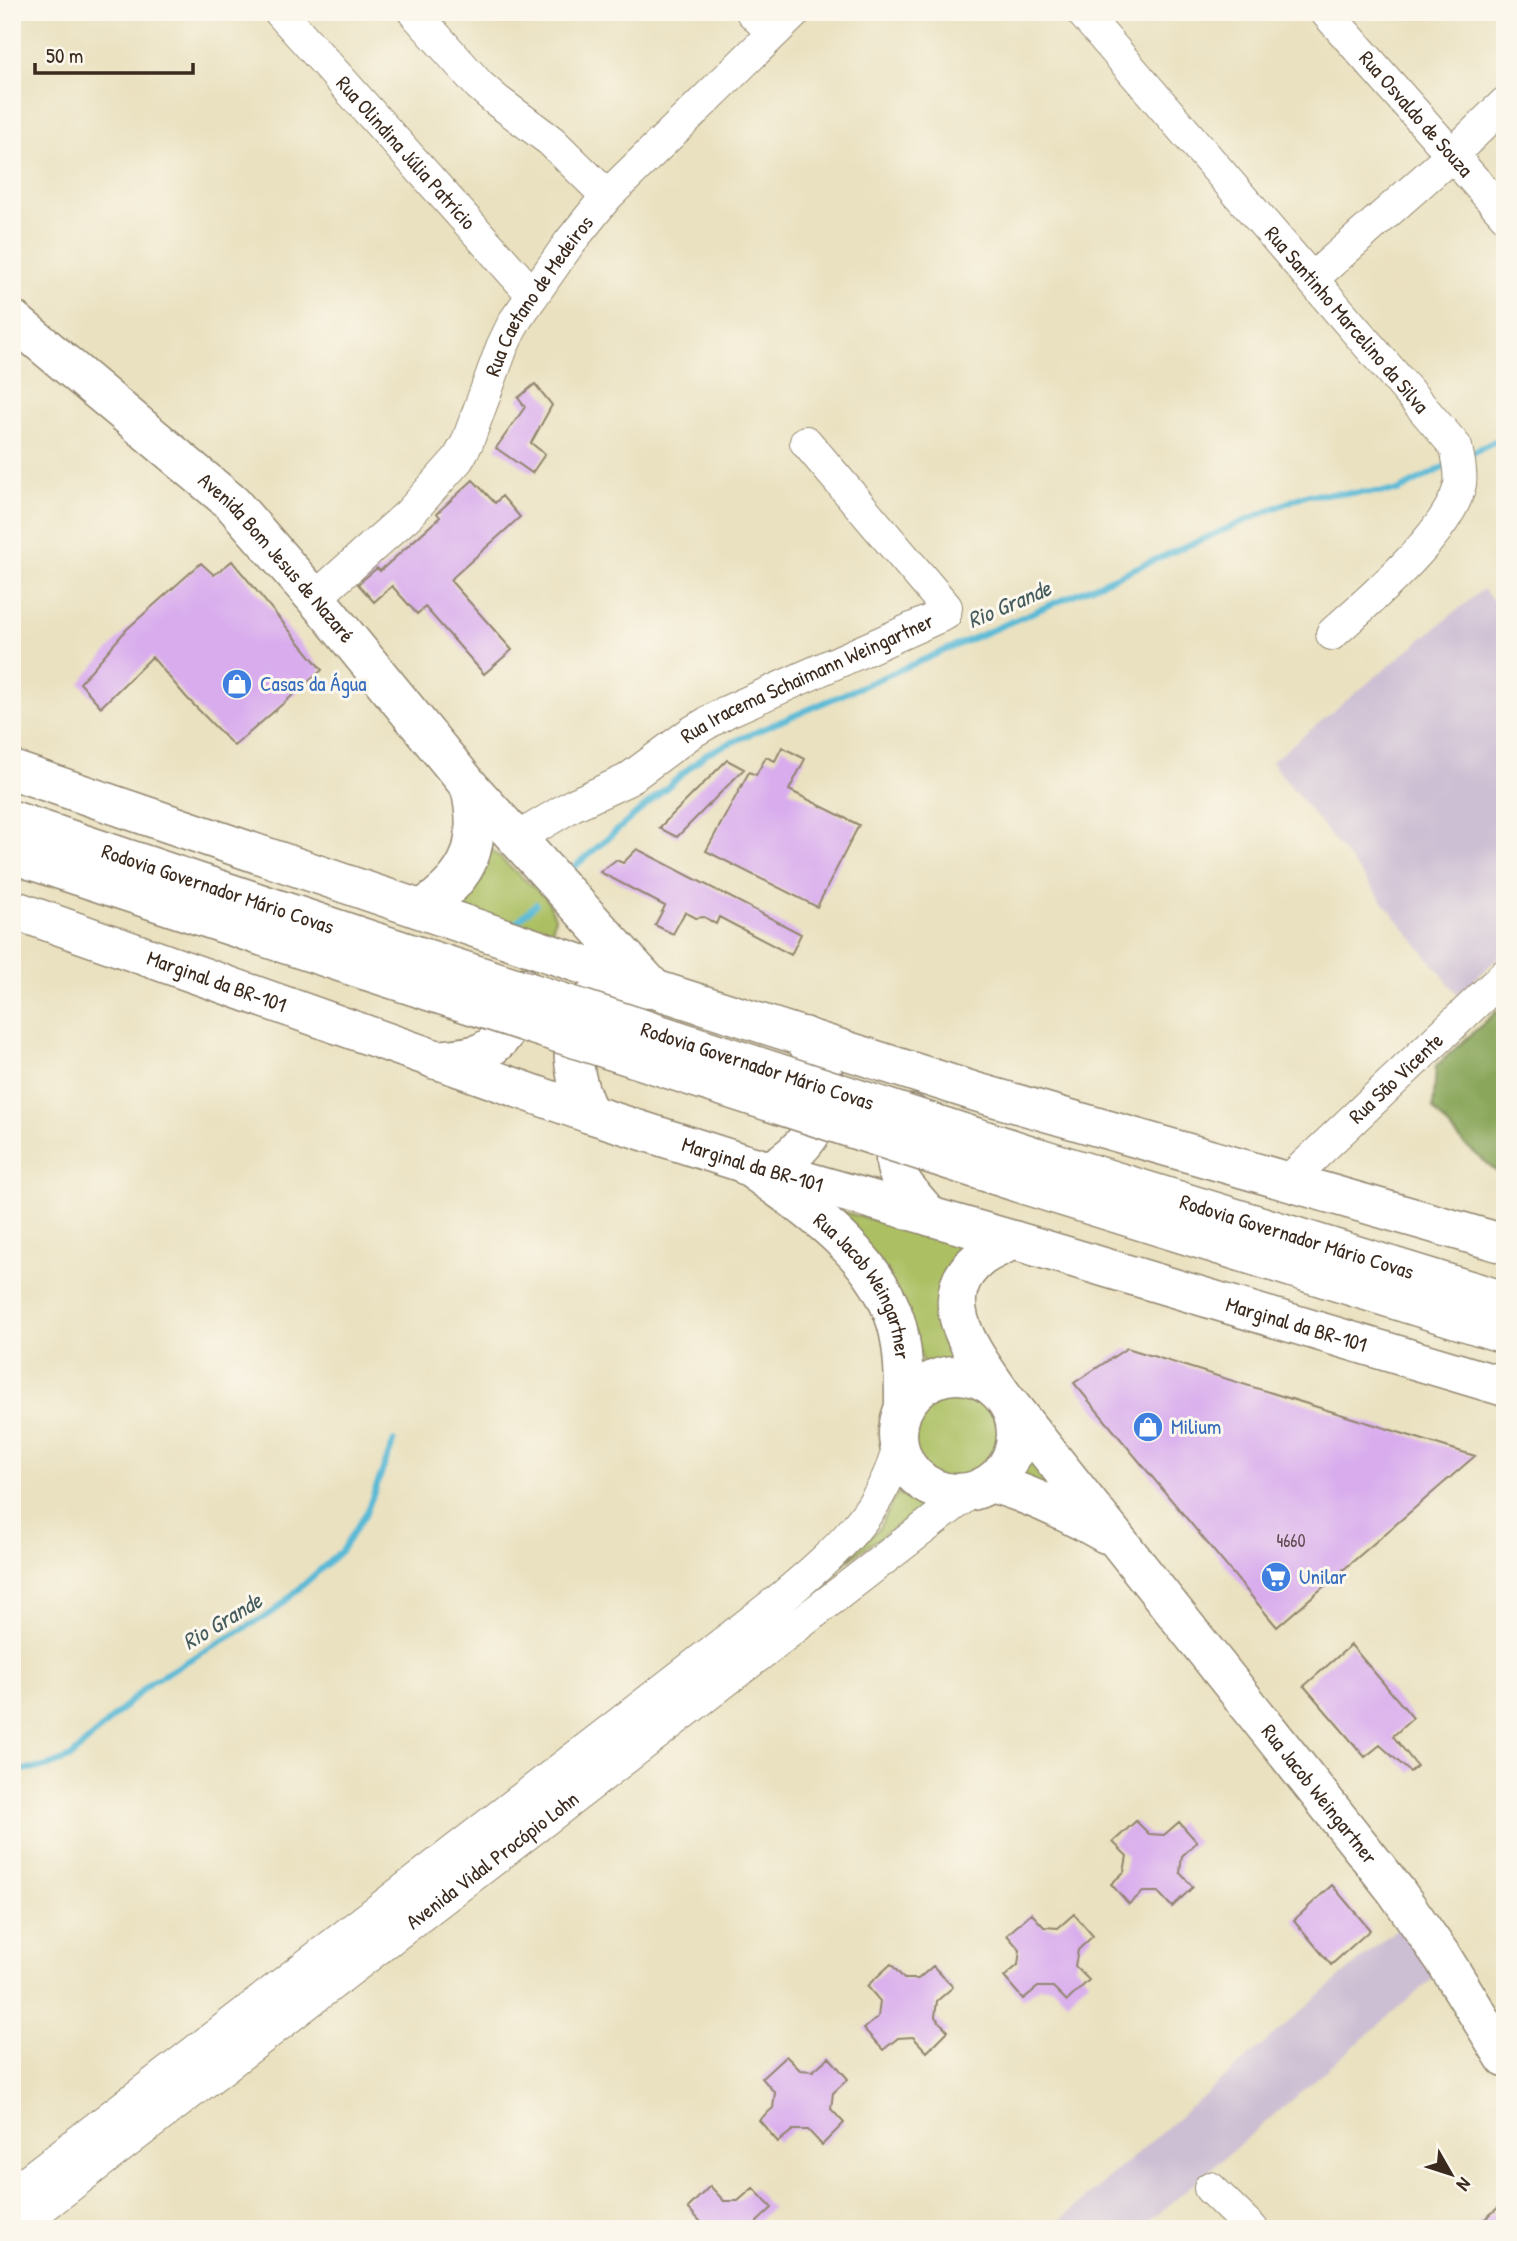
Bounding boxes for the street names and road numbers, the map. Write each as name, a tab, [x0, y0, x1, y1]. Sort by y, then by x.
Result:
street label: Rua Osvaldo de Souza	[1353, 44, 1480, 183]
street label: Rua Olindina Júlia Patrício	[330, 69, 483, 236]
street label: Rua Caetano de Medeiros	[478, 209, 600, 380]
street label: Rua Santinho Marcelino da Silva	[1258, 220, 1436, 419]
street label: Avenida Bom Jesus de Nazaré	[192, 466, 361, 649]
street label: Rua Iracema Schaimann Weingartner	[674, 606, 938, 750]
street label: Rodovia Governador Mário Covas	[98, 836, 338, 941]
street label: Marginal da BR-101	[143, 943, 290, 1019]
street label: Rodovia Governador Mário Covas	[637, 1014, 878, 1117]
street label: Rua São Vicente	[1342, 1026, 1449, 1130]
street label: Marginal da BR-101	[678, 1129, 826, 1199]
street label: Rodovia Governador Mário Covas	[1176, 1187, 1417, 1286]
street label: Rua Jacob Weingartner	[808, 1206, 918, 1361]
street label: Marginal da BR-101	[1222, 1289, 1370, 1359]
street label: Rua Jacob Weingartner	[1255, 1718, 1384, 1870]
street label: Avenida Vidal Procópio Lohn	[400, 1784, 585, 1936]

